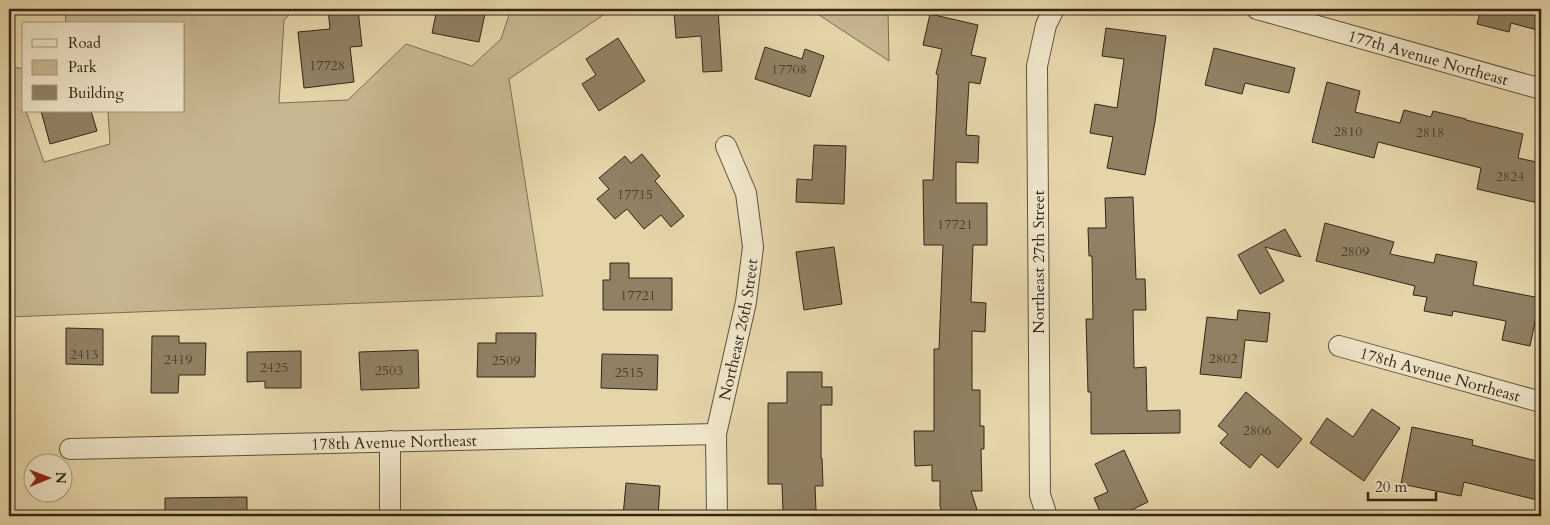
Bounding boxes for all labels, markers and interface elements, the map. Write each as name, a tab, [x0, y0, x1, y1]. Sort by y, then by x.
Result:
legend	[22, 22, 185, 112]
street label: 177th Avenue Northeast	[1345, 25, 1511, 91]
text: Road	[68, 33, 101, 53]
house number: 17728	[309, 56, 345, 75]
text: Park	[68, 57, 97, 77]
house number: 17708	[771, 60, 807, 79]
text: Building	[68, 83, 124, 103]
house number: 2810	[1334, 122, 1362, 141]
house number: 2818	[1416, 123, 1444, 142]
house number: 2824	[1496, 167, 1524, 186]
house number: 17715	[617, 185, 653, 204]
street label: Northeast 27th Street	[1028, 190, 1050, 334]
house number: 17721	[937, 215, 973, 234]
house number: 2809	[1341, 242, 1369, 261]
street label: Northeast 26th Street	[714, 257, 763, 403]
house number: 17721	[620, 286, 656, 305]
street label: 178th Avenue Northeast	[1357, 342, 1523, 408]
house number: 2413	[70, 345, 98, 364]
house number: 2802	[1209, 349, 1237, 368]
house number: 2419	[164, 350, 192, 369]
house number: 2509	[492, 351, 520, 370]
house number: 2425	[260, 358, 288, 377]
house number: 2503	[375, 361, 403, 380]
house number: 2515	[615, 363, 643, 382]
house number: 2806	[1243, 421, 1271, 440]
street label: 178th Avenue Northeast	[311, 430, 477, 455]
north arrow	[22, 452, 72, 502]
scale bar	[1368, 470, 1435, 502]
text: N	[51, 472, 70, 484]
text: 20 m	[1375, 477, 1407, 497]

